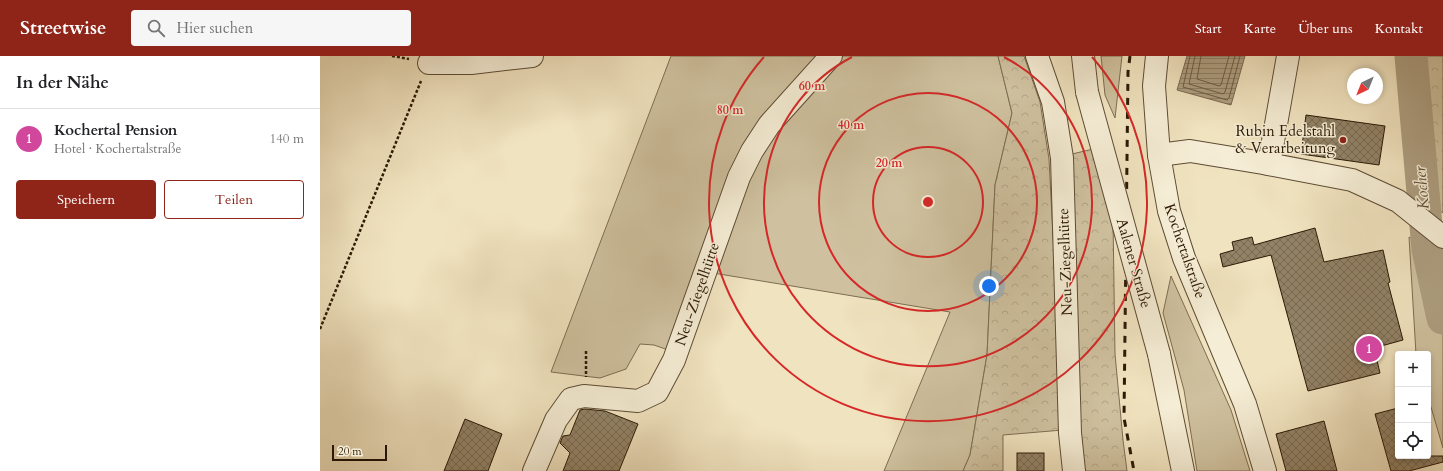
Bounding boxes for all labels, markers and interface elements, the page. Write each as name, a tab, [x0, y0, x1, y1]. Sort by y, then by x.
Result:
search box	[131, 10, 411, 46]
text: Streetwise	[20, 15, 107, 41]
icon: search	[145, 17, 167, 39]
text: Hier suchen	[177, 18, 253, 38]
text: Start	[1195, 19, 1222, 38]
text: Karte	[1244, 19, 1276, 38]
text: Über uns	[1298, 19, 1353, 38]
text: Kontakt	[1375, 19, 1423, 38]
north arrow	[1347, 68, 1383, 104]
text: In der Nähe	[16, 71, 109, 94]
text: 60 m	[799, 78, 826, 94]
text: 80 m	[717, 102, 744, 118]
text: 40 m	[838, 117, 865, 133]
text: Kochertal Pension	[54, 120, 177, 140]
place label: Rubin Edelstahl & Verarbeitung	[1235, 121, 1336, 158]
text: 1	[26, 130, 32, 148]
text: 140 m	[270, 130, 304, 148]
marker: Rubin Edelstahl & Verarbeitung	[1338, 135, 1348, 145]
text: Hotel · Kochertalstraße	[54, 140, 181, 158]
text: 20 m	[876, 155, 903, 171]
water label: Kocher	[1409, 165, 1435, 210]
button: Speichern	[16, 180, 156, 219]
button: Teilen	[164, 180, 304, 219]
centre of rings	[921, 195, 935, 209]
street label: Kochertalstraße	[1159, 201, 1211, 301]
street label: Neu-Ziegelhütte	[1053, 207, 1077, 316]
street label: Aalener Straße	[1112, 216, 1156, 310]
street label: Neu-Ziegelhütte	[670, 239, 724, 348]
your location	[979, 276, 999, 296]
pin: 1	[1356, 334, 1382, 364]
map controls	[1395, 351, 1431, 459]
button: +	[1395, 351, 1431, 387]
button: −	[1395, 387, 1431, 423]
button: locate	[1395, 423, 1431, 459]
scale bar	[332, 443, 387, 462]
text: 20 m	[338, 444, 362, 459]

